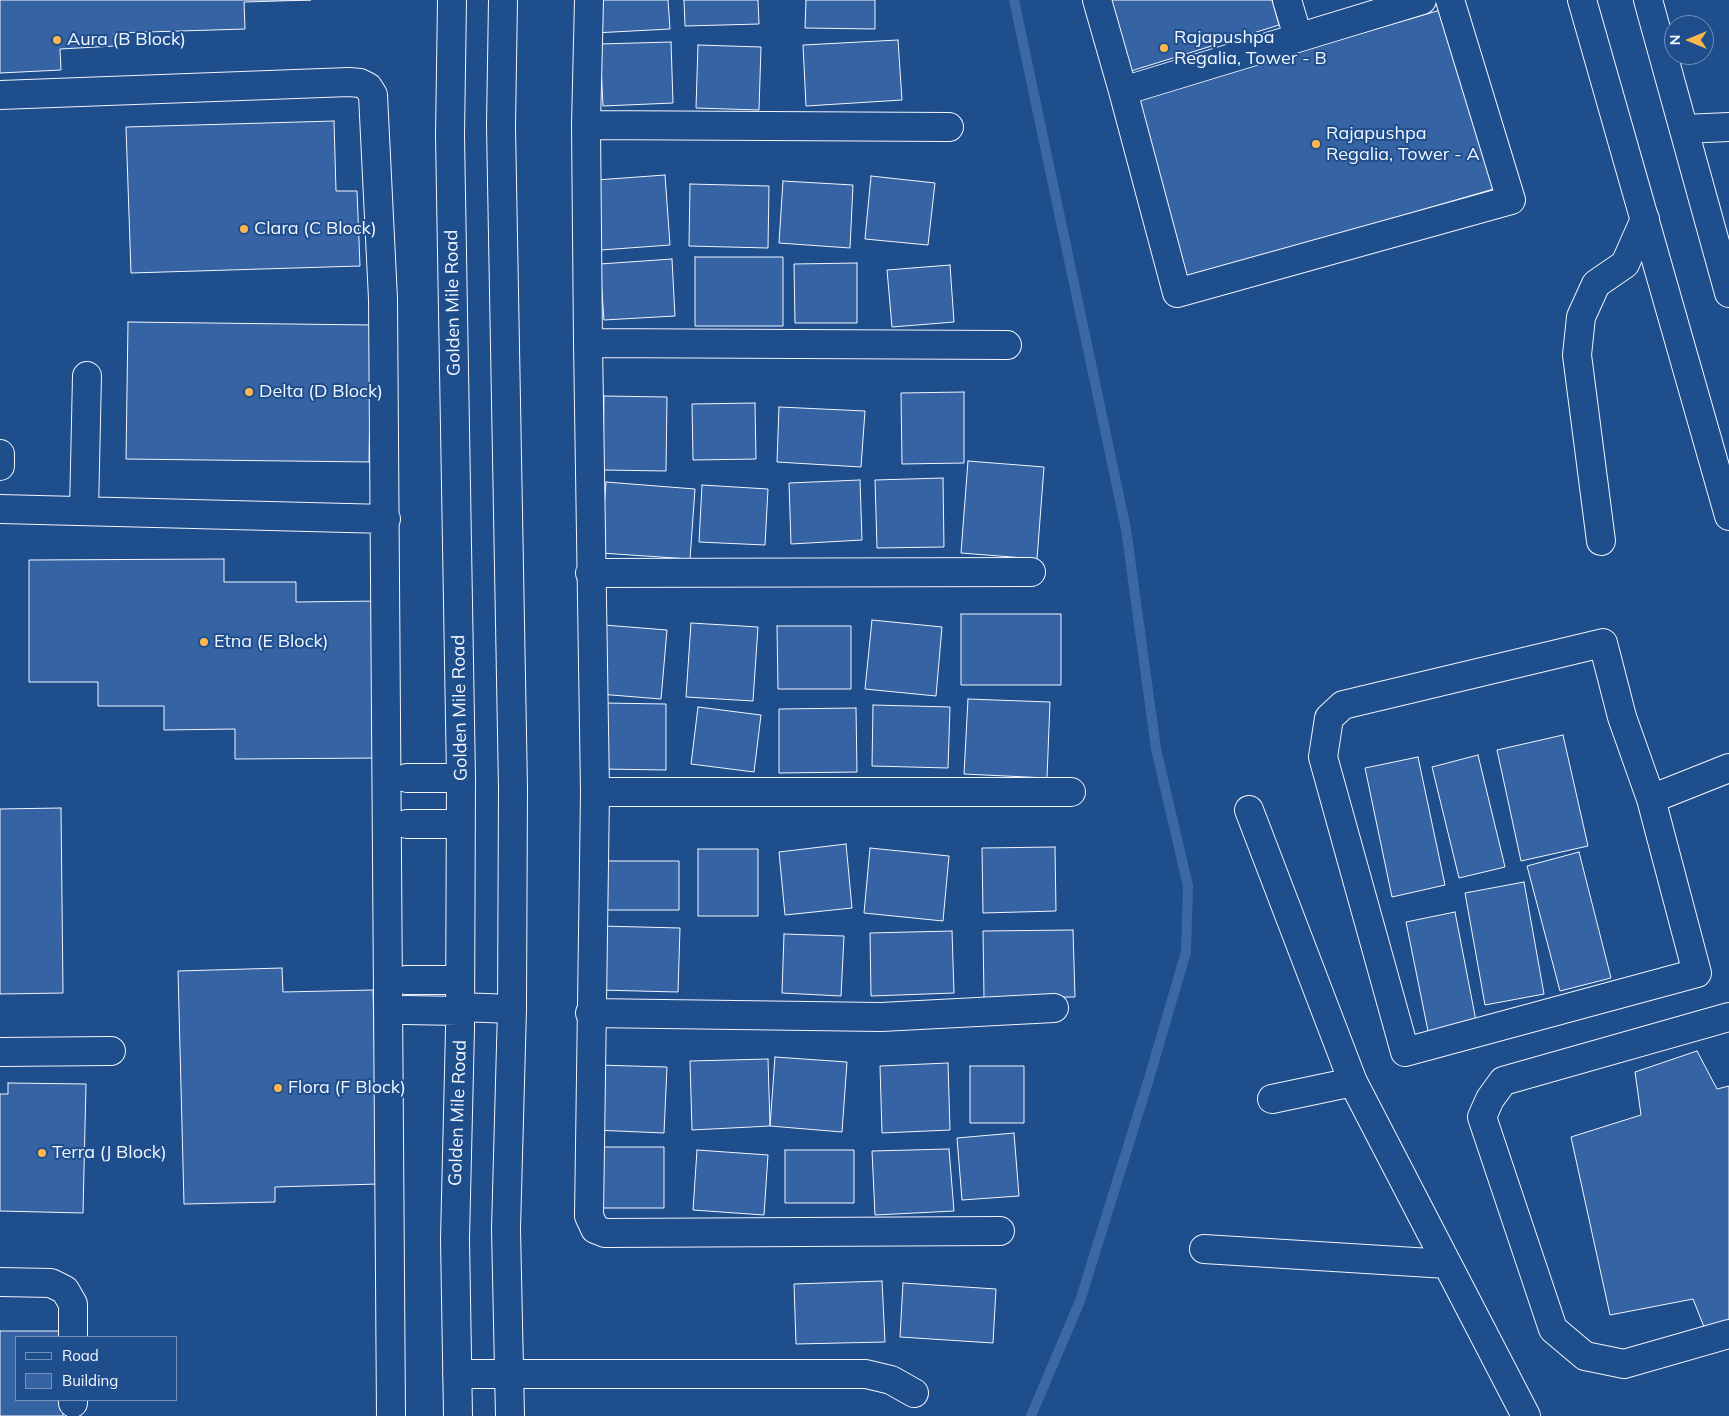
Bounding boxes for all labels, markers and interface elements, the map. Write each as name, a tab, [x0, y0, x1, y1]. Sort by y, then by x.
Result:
north arrow	[1664, 15, 1714, 65]
place label: Rajapushpa Regalia, Tower - B	[1174, 27, 1327, 70]
place label: Aura (B Block)	[67, 29, 186, 51]
marker: Aura (B Block)	[51, 34, 63, 46]
text: N	[1666, 35, 1684, 45]
marker: Rajapushpa Regalia, Tower - B	[1158, 42, 1170, 54]
place label: Rajapushpa Regalia, Tower - A	[1326, 123, 1480, 166]
marker: Rajapushpa Regalia, Tower - A	[1310, 138, 1322, 150]
place label: Clara (C Block)	[254, 218, 377, 240]
marker: Clara (C Block)	[238, 223, 250, 235]
street label: Golden Mile Road	[441, 230, 465, 376]
place label: Delta (D Block)	[259, 381, 383, 403]
marker: Delta (D Block)	[243, 386, 255, 398]
place label: Etna (E Block)	[214, 631, 329, 653]
street label: Golden Mile Road	[448, 635, 472, 781]
marker: Etna (E Block)	[198, 636, 210, 648]
street label: Golden Mile Road	[445, 1040, 471, 1186]
place label: Flora (F Block)	[288, 1077, 406, 1099]
marker: Flora (F Block)	[272, 1082, 284, 1094]
place label: Terra (J Block)	[52, 1142, 167, 1164]
marker: Terra (J Block)	[36, 1147, 48, 1159]
legend	[15, 1336, 178, 1401]
text: Road	[62, 1346, 99, 1365]
text: Building	[62, 1371, 118, 1390]

